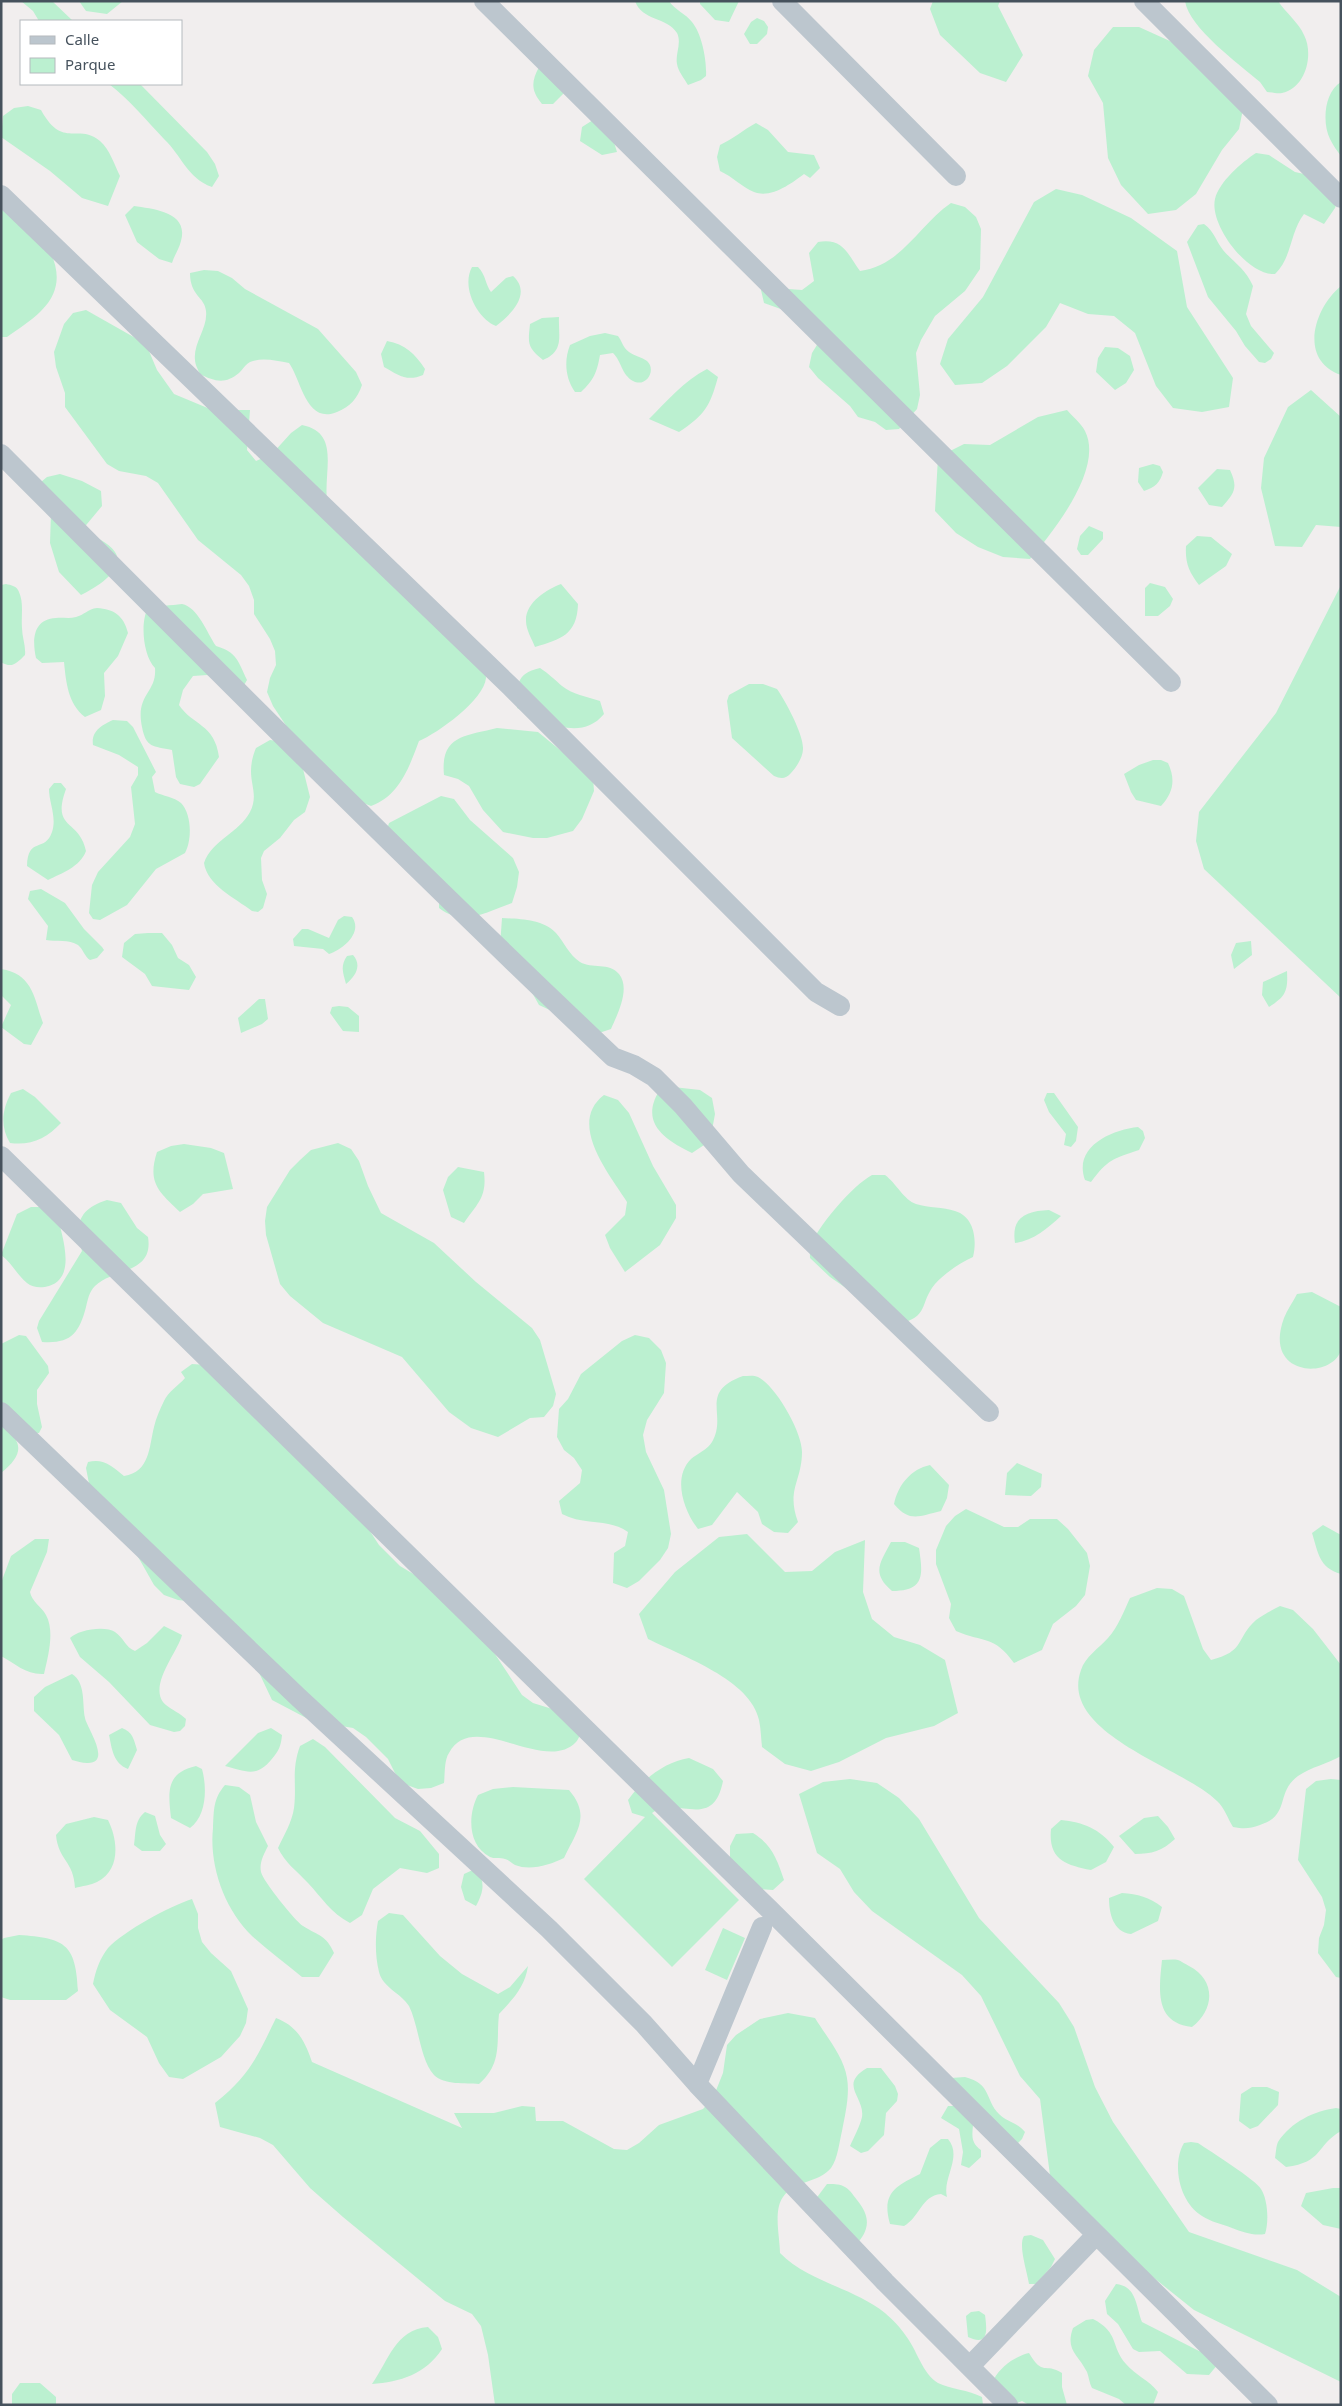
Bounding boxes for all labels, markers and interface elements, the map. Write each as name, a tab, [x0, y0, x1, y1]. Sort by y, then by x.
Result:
legend	[20, 20, 182, 85]
text: Calle	[65, 29, 99, 49]
text: Parque	[65, 54, 115, 74]

